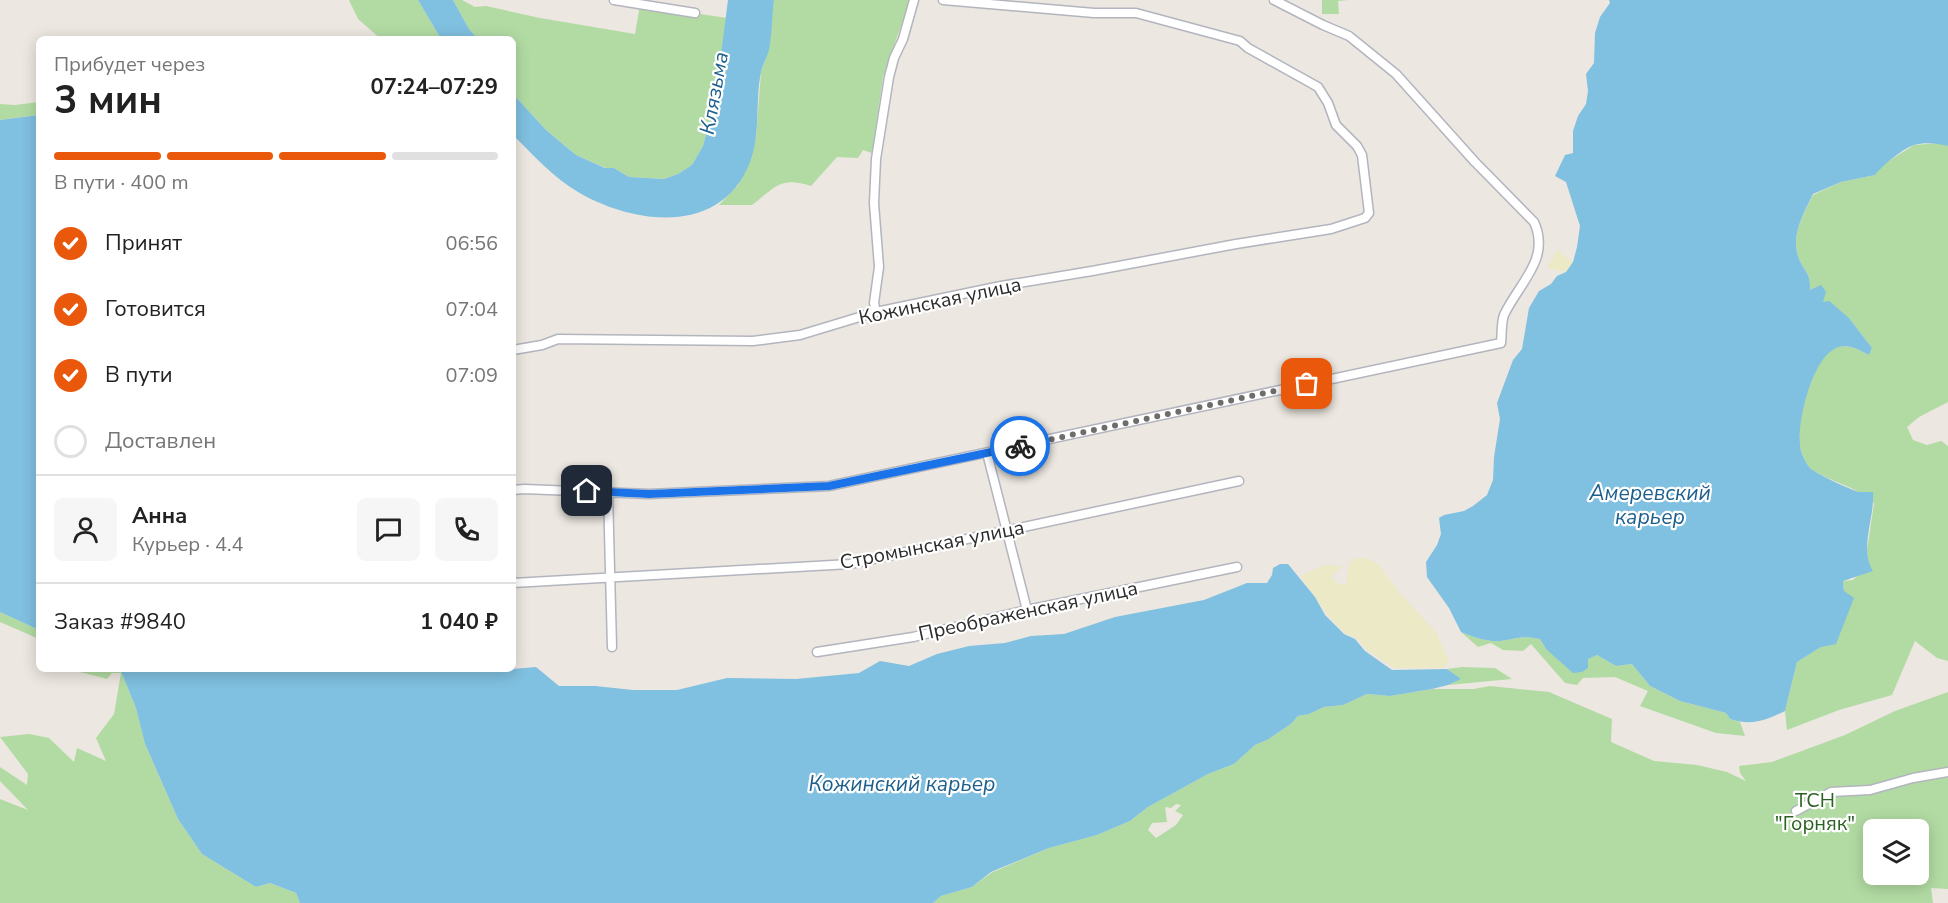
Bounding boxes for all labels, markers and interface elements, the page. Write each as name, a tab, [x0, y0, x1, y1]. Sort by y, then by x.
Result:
water label: Клязьма	[693, 49, 735, 137]
text: Прибудет через	[54, 51, 205, 78]
text: 07:24–07:29	[370, 72, 498, 102]
text: 3 мин	[54, 74, 162, 127]
text: В пути · 400 m	[54, 169, 189, 196]
icon: check	[54, 227, 87, 260]
text: Принят	[105, 228, 182, 258]
text: 06:56	[445, 230, 498, 257]
street label: Кожинская улица	[856, 271, 1024, 331]
icon: check	[54, 293, 87, 326]
text: Готовится	[105, 294, 206, 324]
text: 07:04	[445, 296, 498, 323]
pin	[1281, 358, 1332, 409]
icon: check	[54, 359, 87, 392]
text: В пути	[105, 360, 173, 390]
text: 07:09	[445, 362, 498, 389]
icon: bag	[1290, 367, 1323, 400]
courier	[990, 416, 1050, 476]
text: Доставлен	[105, 426, 216, 456]
icon: bike	[1004, 430, 1037, 463]
pin	[561, 465, 612, 516]
icon: home	[570, 474, 603, 507]
water label: Амеревский карьер	[1588, 479, 1711, 531]
button: person	[54, 498, 117, 561]
button: chat	[357, 498, 420, 561]
button: phone	[435, 498, 498, 561]
text: Анна	[132, 501, 187, 531]
street label: Стромынская улица	[837, 514, 1027, 576]
text: Курьер · 4.4	[132, 531, 244, 558]
street label: Преображенская улица	[916, 575, 1140, 647]
text: Заказ #9840	[54, 607, 186, 637]
text: 1 040 ₽	[420, 607, 498, 637]
water label: Кожинский карьер	[808, 770, 996, 798]
park label: ТСН "Горняк"	[1775, 787, 1855, 837]
map controls	[1863, 819, 1929, 885]
button: layers	[1863, 819, 1929, 885]

